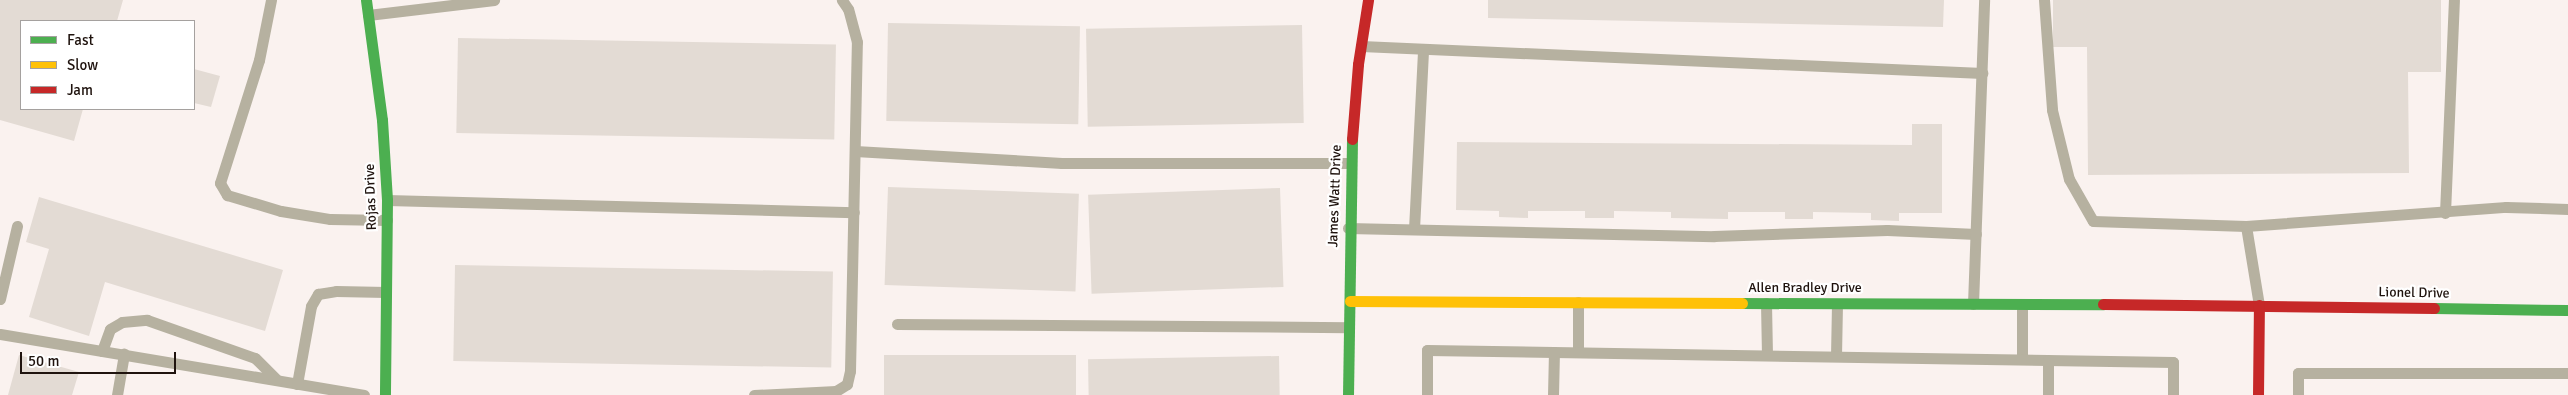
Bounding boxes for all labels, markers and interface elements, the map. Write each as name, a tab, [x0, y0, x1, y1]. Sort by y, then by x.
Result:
legend	[20, 20, 195, 110]
text: Fast	[67, 31, 94, 49]
text: Slow	[67, 56, 98, 74]
text: Jam	[67, 81, 93, 99]
street label: James Watt Drive	[1325, 144, 1345, 248]
street label: Rojas Drive	[361, 163, 381, 231]
street label: Allen Bradley Drive	[1748, 280, 1862, 296]
street label: Lionel Drive	[2378, 284, 2450, 302]
scale bar	[22, 342, 179, 374]
text: 50 m	[28, 352, 59, 370]

